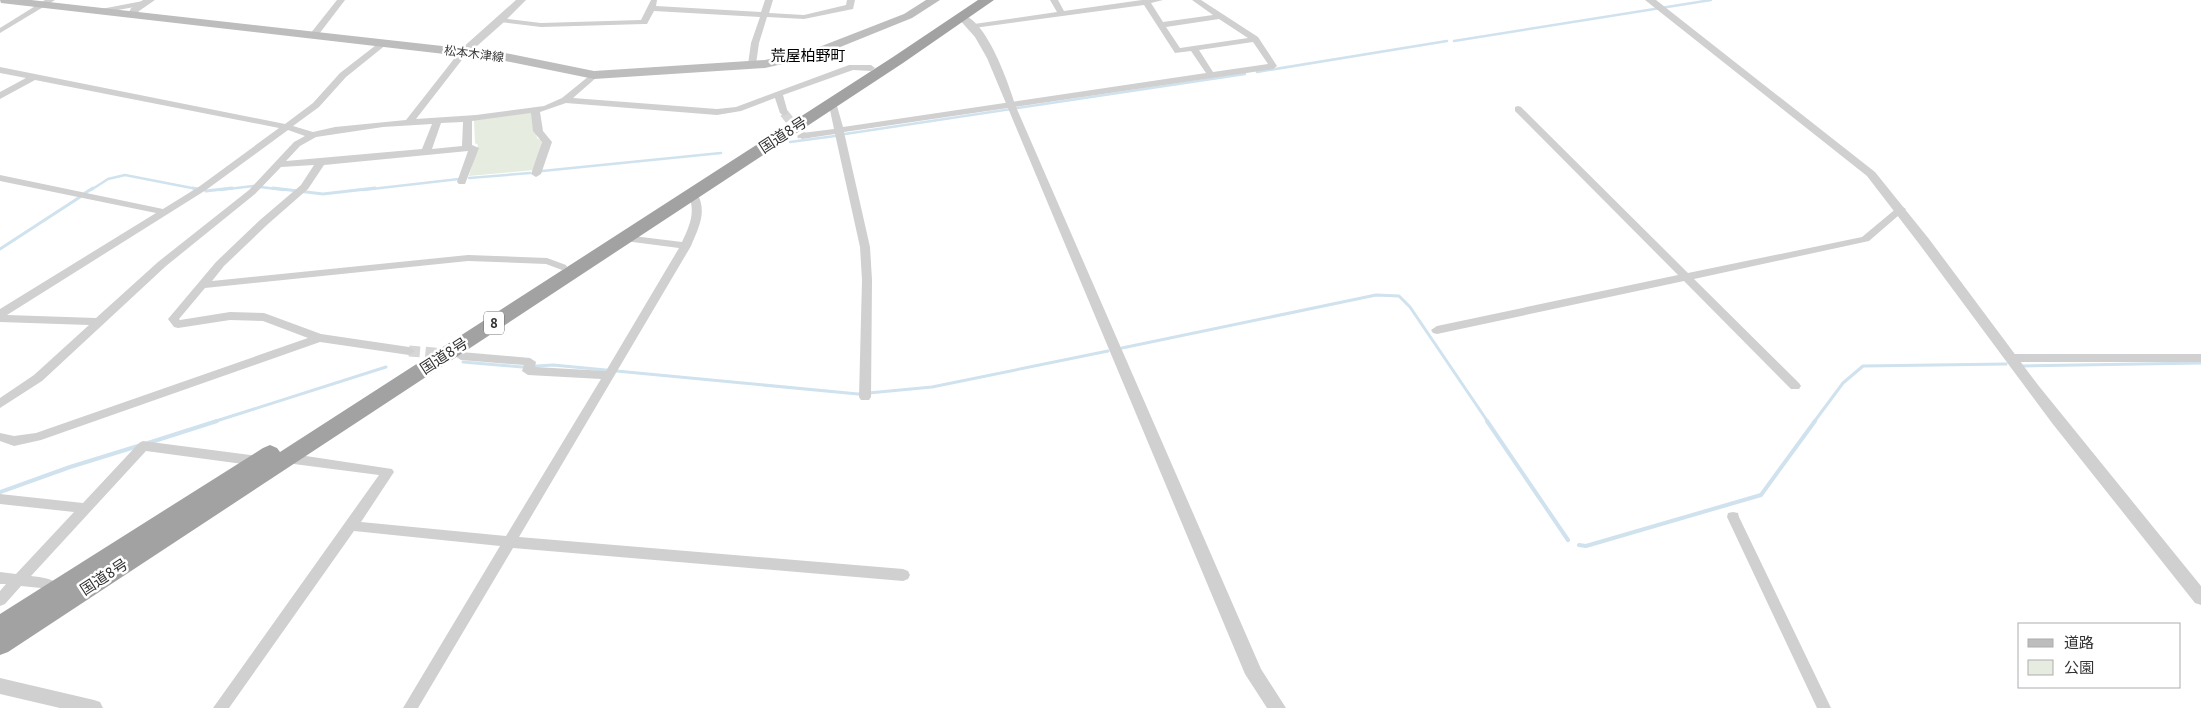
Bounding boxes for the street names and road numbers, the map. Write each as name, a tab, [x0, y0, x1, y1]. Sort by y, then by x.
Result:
street label: 松本木津線	[443, 42, 505, 65]
street label: 国道8号	[755, 112, 810, 157]
road number: 8	[484, 312, 504, 334]
street label: 国道8号	[416, 333, 471, 378]
street label: 国道8号	[76, 554, 131, 599]

